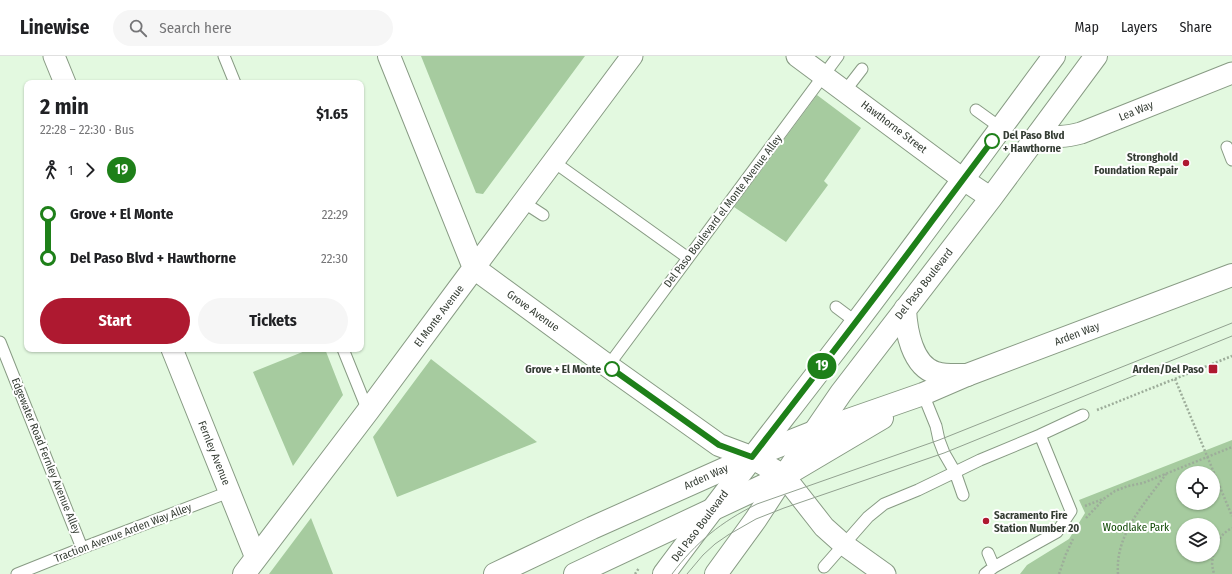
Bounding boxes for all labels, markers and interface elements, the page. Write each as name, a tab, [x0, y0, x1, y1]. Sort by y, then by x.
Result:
search box	[113, 10, 393, 46]
text: Linewise	[20, 16, 89, 39]
icon: search	[127, 17, 149, 39]
text: Search here	[159, 19, 232, 37]
text: Map	[1075, 19, 1099, 36]
text: Layers	[1121, 19, 1157, 36]
text: Share	[1179, 19, 1212, 36]
text: 2 min	[40, 93, 89, 120]
street label: Hawthorne Street	[859, 98, 930, 156]
street label: Lea Way	[1117, 98, 1155, 124]
text: $1.65	[316, 105, 348, 123]
text: 22:28 – 22:30 · Bus	[40, 122, 134, 137]
place label: Del Paso Blvd + Hawthorne	[1003, 129, 1064, 155]
street label: Del Paso Boulevard el Monte Avenue Alley	[661, 132, 785, 290]
marker: Del Paso Blvd + Hawthorne	[984, 133, 1000, 149]
place label: Stronghold Foundation Repair	[1094, 151, 1179, 177]
marker: Stronghold Foundation Repair	[1181, 158, 1191, 168]
icon: walk	[40, 159, 62, 181]
icon: forward	[79, 159, 101, 181]
text: 19	[115, 161, 128, 178]
text: 1	[68, 163, 73, 178]
text: Grove + El Monte	[70, 205, 173, 223]
text: 22:29	[322, 207, 348, 222]
street label: Del Paso Boulevard	[892, 246, 956, 322]
text: Del Paso Blvd + Hawthorne	[70, 249, 236, 267]
text: 22:30	[321, 251, 348, 266]
street label: El Monte Avenue	[411, 282, 467, 350]
street label: Grove Avenue	[504, 288, 562, 334]
button: Start	[40, 298, 190, 344]
button: Tickets	[198, 298, 348, 344]
street label: Arden Way	[1053, 319, 1101, 349]
line badge: 19	[804, 353, 840, 379]
text: 19	[815, 357, 829, 374]
marker: Grove + El Monte	[604, 361, 620, 377]
place label: Grove + El Monte	[525, 363, 601, 376]
place label: Arden/Del Paso	[1132, 363, 1204, 376]
marker: Arden/Del Paso	[1207, 363, 1219, 375]
street label: Edgewater Road Fernley Avenue Alley	[9, 376, 83, 536]
street label: Fernley Avenue	[195, 419, 233, 487]
street label: Arden Way	[682, 461, 730, 493]
map controls	[1176, 466, 1220, 562]
button: locate	[1176, 466, 1220, 510]
street label: Del Paso Boulevard	[669, 488, 731, 564]
street label: Traction Avenue Arden Way Alley	[53, 501, 194, 565]
place label: Sacramento Fire Station Number 20	[994, 509, 1079, 535]
marker: Sacramento Fire Station Number 20	[981, 516, 991, 526]
button: layers	[1176, 518, 1220, 562]
park label: Woodlake Park	[1103, 521, 1170, 534]

